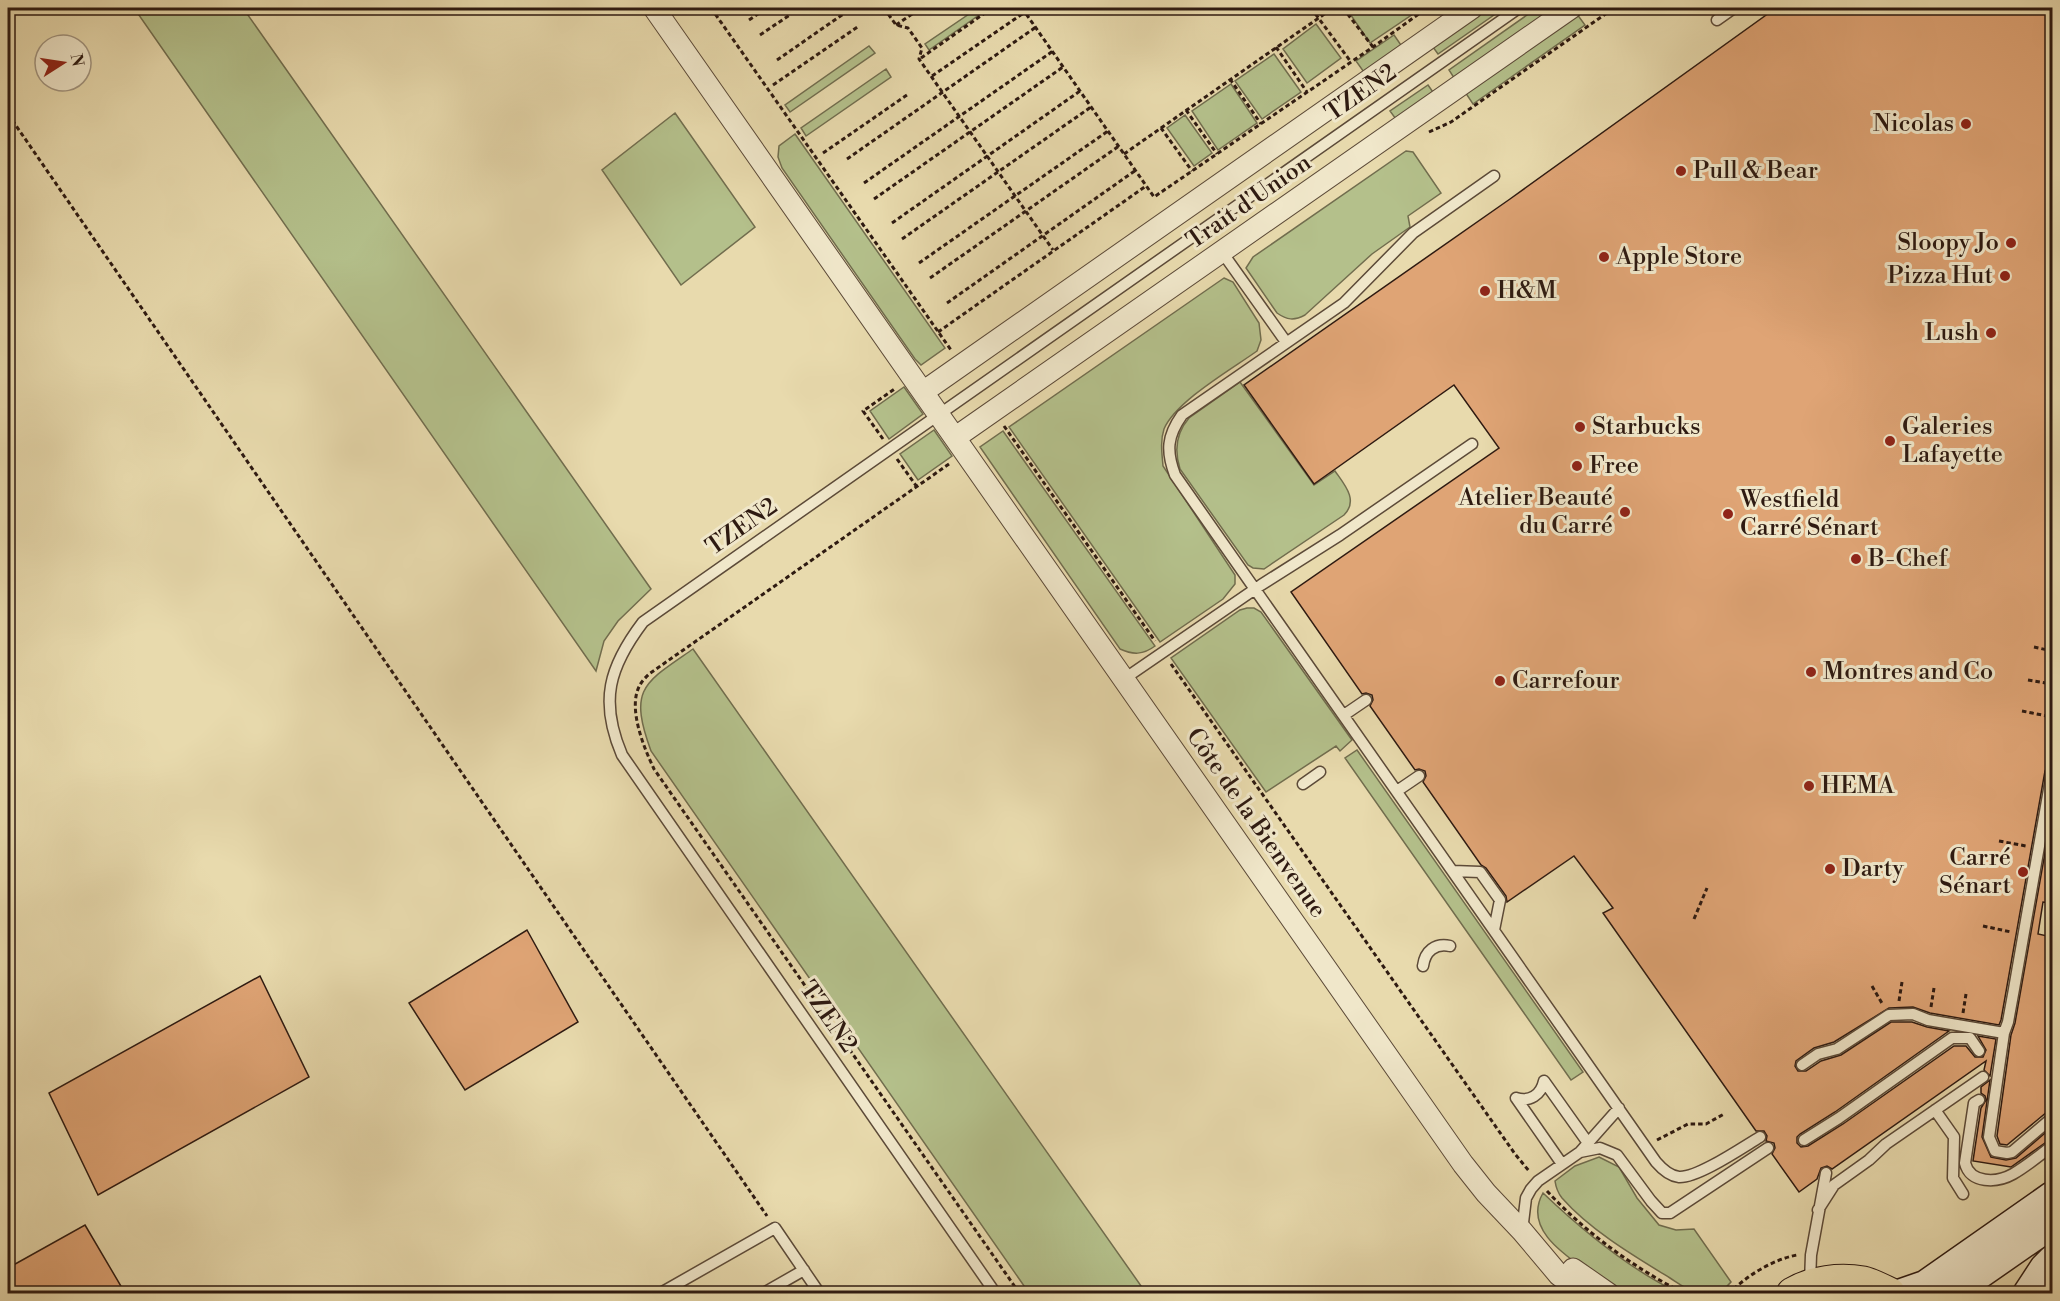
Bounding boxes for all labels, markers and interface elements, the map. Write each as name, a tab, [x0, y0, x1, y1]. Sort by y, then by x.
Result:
north arrow	[33, 33, 93, 93]
text: N	[66, 52, 88, 69]
street label: TZEN2	[1319, 58, 1403, 128]
place label: Nicolas	[1873, 109, 1954, 139]
marker: Nicolas	[1959, 117, 1973, 131]
street label: Trait d'Union	[1181, 148, 1317, 256]
place label: Pull & Bear	[1693, 156, 1818, 186]
marker: Pull & Bear	[1674, 164, 1688, 178]
place label: Sloopy Jo	[1897, 228, 1999, 258]
marker: Sloopy Jo	[2004, 236, 2018, 250]
place label: Apple Store	[1615, 242, 1742, 272]
marker: Apple Store	[1597, 250, 1611, 264]
place label: Pizza Hut	[1887, 261, 1993, 291]
marker: Pizza Hut	[1998, 269, 2012, 283]
place label: H&M	[1497, 276, 1557, 306]
marker: H&M	[1478, 284, 1492, 298]
place label: Lush	[1925, 318, 1979, 348]
marker: Lush	[1984, 326, 1998, 340]
place label: Starbucks	[1592, 412, 1700, 442]
place label: Galeries Lafayette	[1902, 412, 2003, 470]
marker: Starbucks	[1573, 420, 1587, 434]
marker: Galeries Lafayette	[1883, 434, 1897, 448]
place label: Free	[1589, 451, 1639, 481]
marker: Free	[1570, 459, 1584, 473]
place label: Atelier Beauté du Carré	[1457, 483, 1613, 541]
place label: Westfield Carré Sénart	[1739, 485, 1879, 543]
street label: TZEN2	[700, 492, 784, 562]
marker: Atelier Beauté du Carré	[1618, 505, 1632, 519]
marker: Westfield Carré Sénart	[1721, 507, 1735, 521]
place label: B-Chef	[1867, 544, 1948, 574]
marker: B-Chef	[1849, 552, 1863, 566]
place label: Montres and Co	[1823, 657, 1993, 687]
marker: Montres and Co	[1804, 665, 1818, 679]
place label: Carrefour	[1512, 666, 1620, 696]
marker: Carrefour	[1493, 674, 1507, 688]
street label: Côte de la Bienvenue	[1179, 722, 1333, 924]
place label: HEMA	[1821, 771, 1895, 801]
marker: HEMA	[1802, 779, 1816, 793]
place label: Carré Sénart	[1939, 843, 2011, 901]
place label: Darty	[1842, 854, 1904, 884]
marker: Darty	[1823, 862, 1837, 876]
marker: Carré Sénart	[2016, 865, 2030, 879]
street label: TZEN2	[793, 975, 863, 1059]

